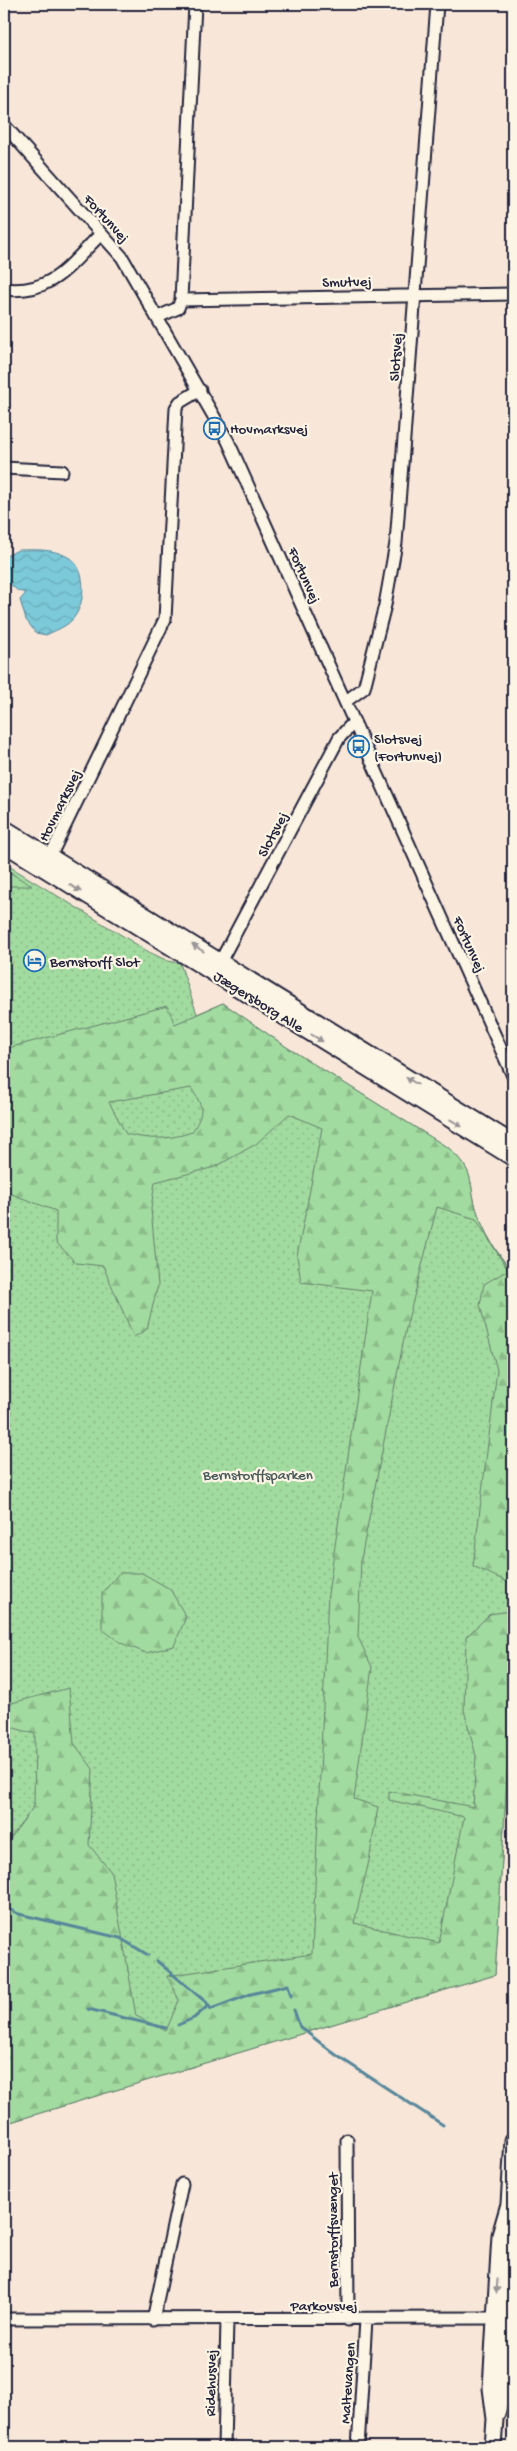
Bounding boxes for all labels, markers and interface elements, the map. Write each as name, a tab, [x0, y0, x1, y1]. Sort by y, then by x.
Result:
street label: Fortunvej	[78, 190, 132, 248]
street label: Smutvej	[322, 274, 372, 292]
street label: Slotsvej	[386, 332, 408, 382]
bus stop icon: Hovmarksvej	[202, 416, 226, 440]
place label: Hovmarksvej	[230, 421, 308, 439]
street label: Fortunvej	[282, 544, 324, 607]
place label: Slotsvej (Fortunvej)	[374, 731, 442, 766]
bus stop icon: Slotsvej (Fortunvej)	[346, 735, 370, 759]
street label: Hovmarksvej	[36, 767, 86, 845]
street label: Slotsvej	[254, 809, 293, 861]
one-way arrow	[68, 883, 82, 892]
street label: Fortunvej	[447, 913, 489, 976]
one-way arrow	[191, 944, 204, 953]
hotel icon: Bernstorff Slot	[22, 949, 46, 973]
place label: Bernstorff Slot	[49, 954, 141, 972]
street label: Jægersborg Alle	[210, 968, 307, 1038]
one-way arrow	[311, 1033, 324, 1042]
one-way arrow	[406, 1076, 419, 1085]
one-way arrow	[449, 1119, 462, 1128]
park label: Bernstorffsparken	[202, 1467, 313, 1485]
street label: Bernstorffsvænget	[325, 2171, 343, 2289]
one-way arrow	[493, 2279, 501, 2295]
street label: Parkovsvej	[289, 2298, 358, 2316]
street label: Maltevangen	[337, 2342, 361, 2424]
street label: Ridehusvej	[202, 2349, 222, 2417]

